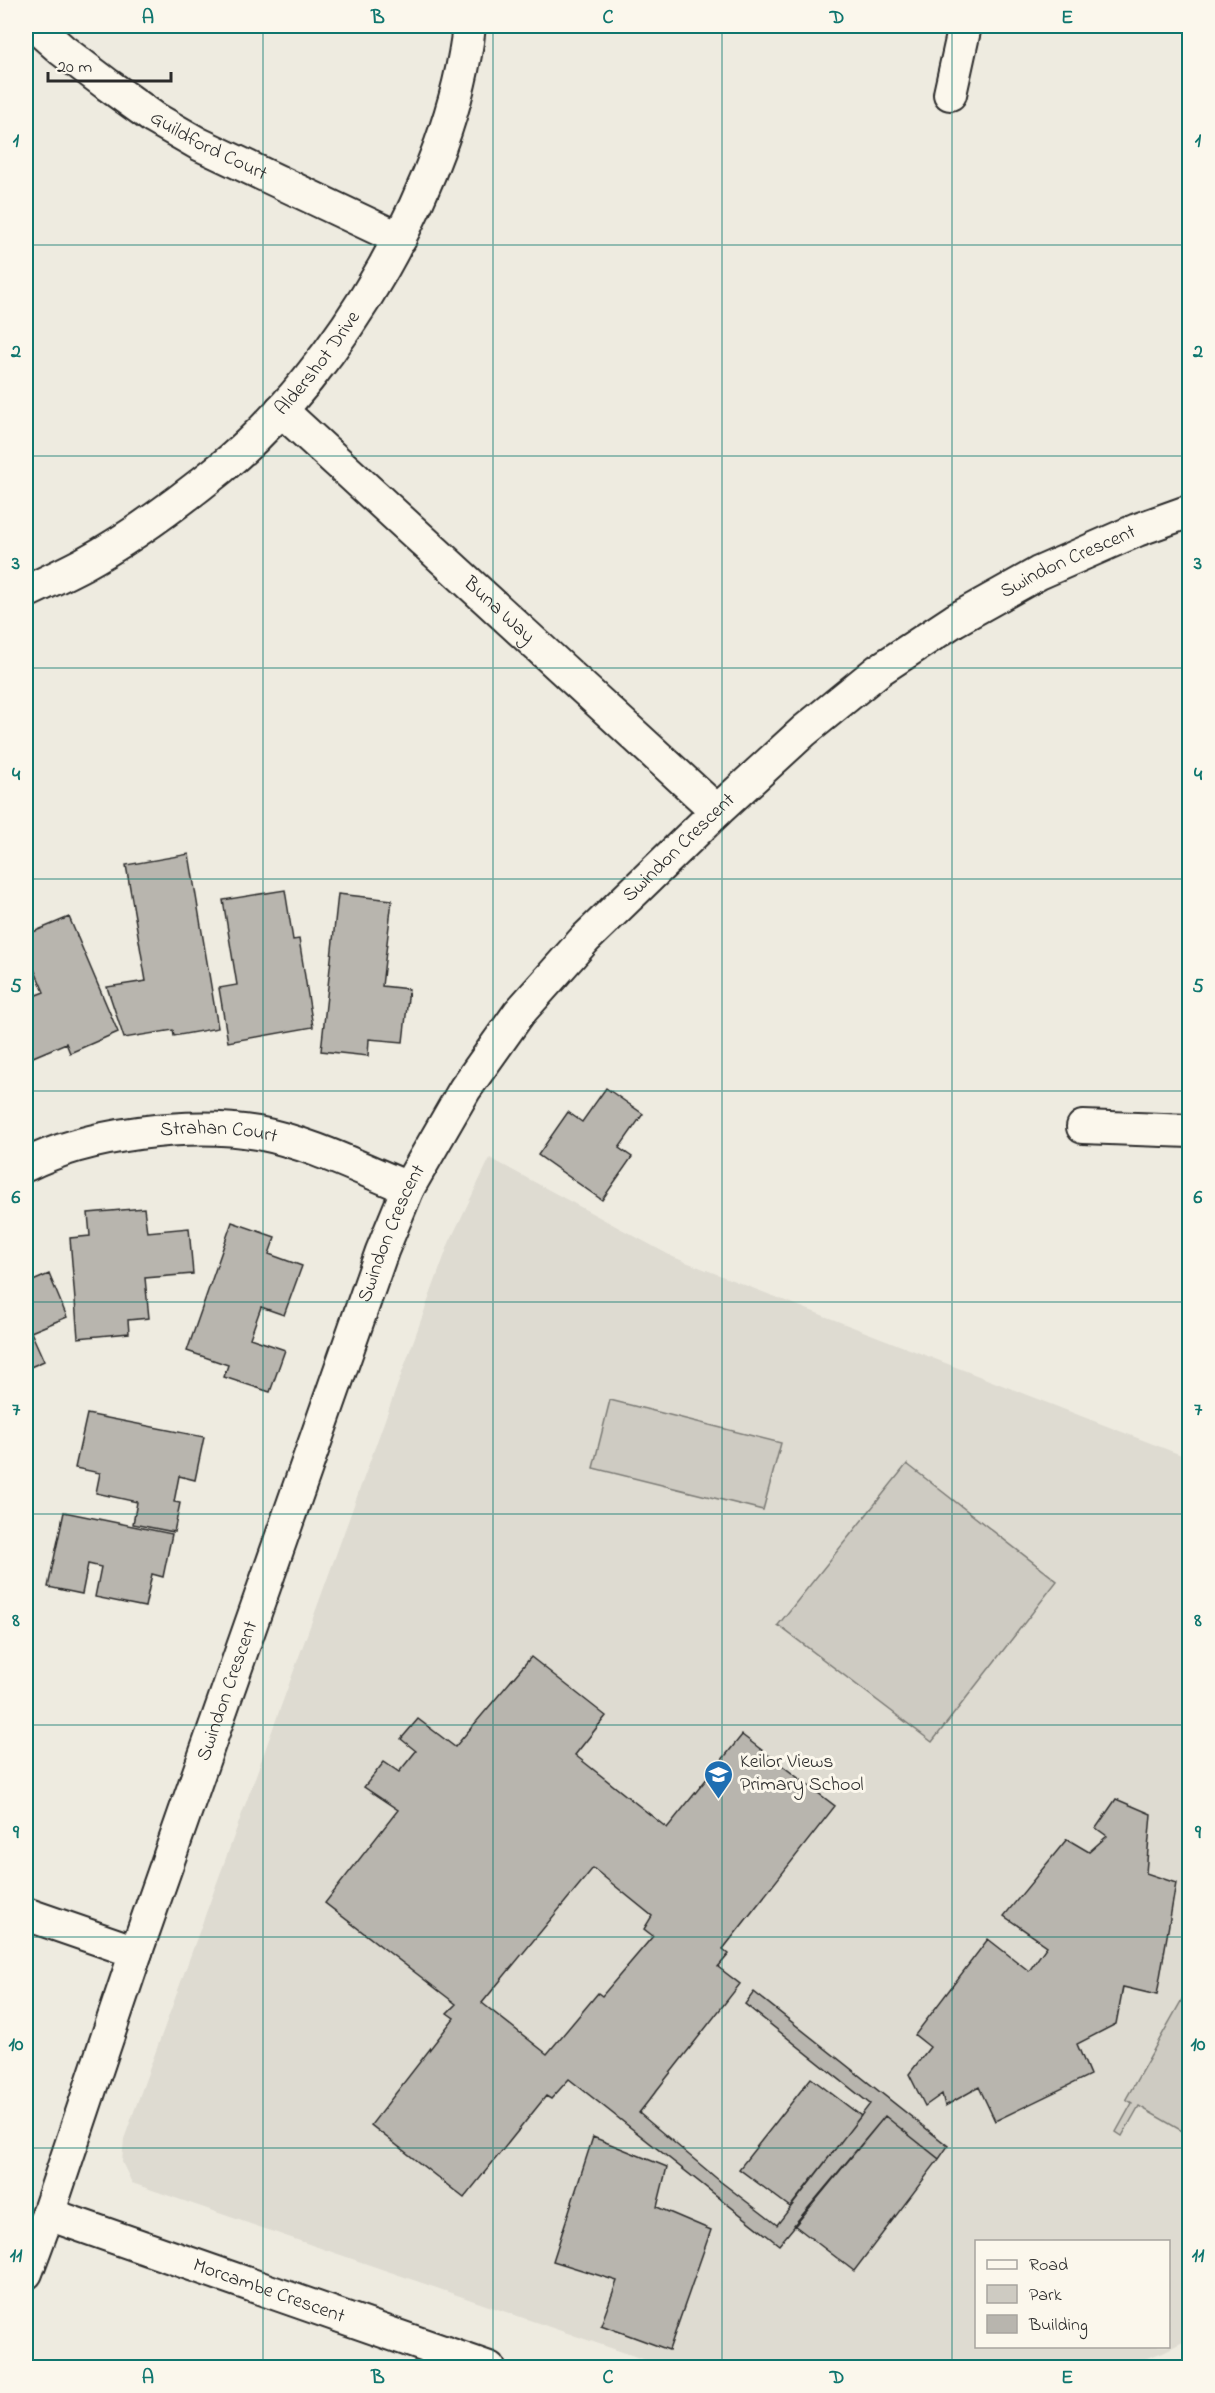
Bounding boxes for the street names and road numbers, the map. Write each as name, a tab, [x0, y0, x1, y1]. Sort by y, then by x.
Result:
street label: Guildford Court	[144, 104, 272, 189]
street label: Aldershot Drive	[268, 305, 368, 422]
street label: Swindon Crescent	[995, 518, 1141, 606]
street label: Buna Way	[456, 569, 541, 651]
street label: Swindon Crescent	[616, 786, 742, 909]
street label: Strahan Court	[159, 1114, 281, 1151]
street label: Swindon Crescent	[351, 1159, 433, 1306]
street label: Swindon Crescent	[190, 1617, 266, 1765]
street label: Morcambe Crescent	[189, 2251, 349, 2331]

